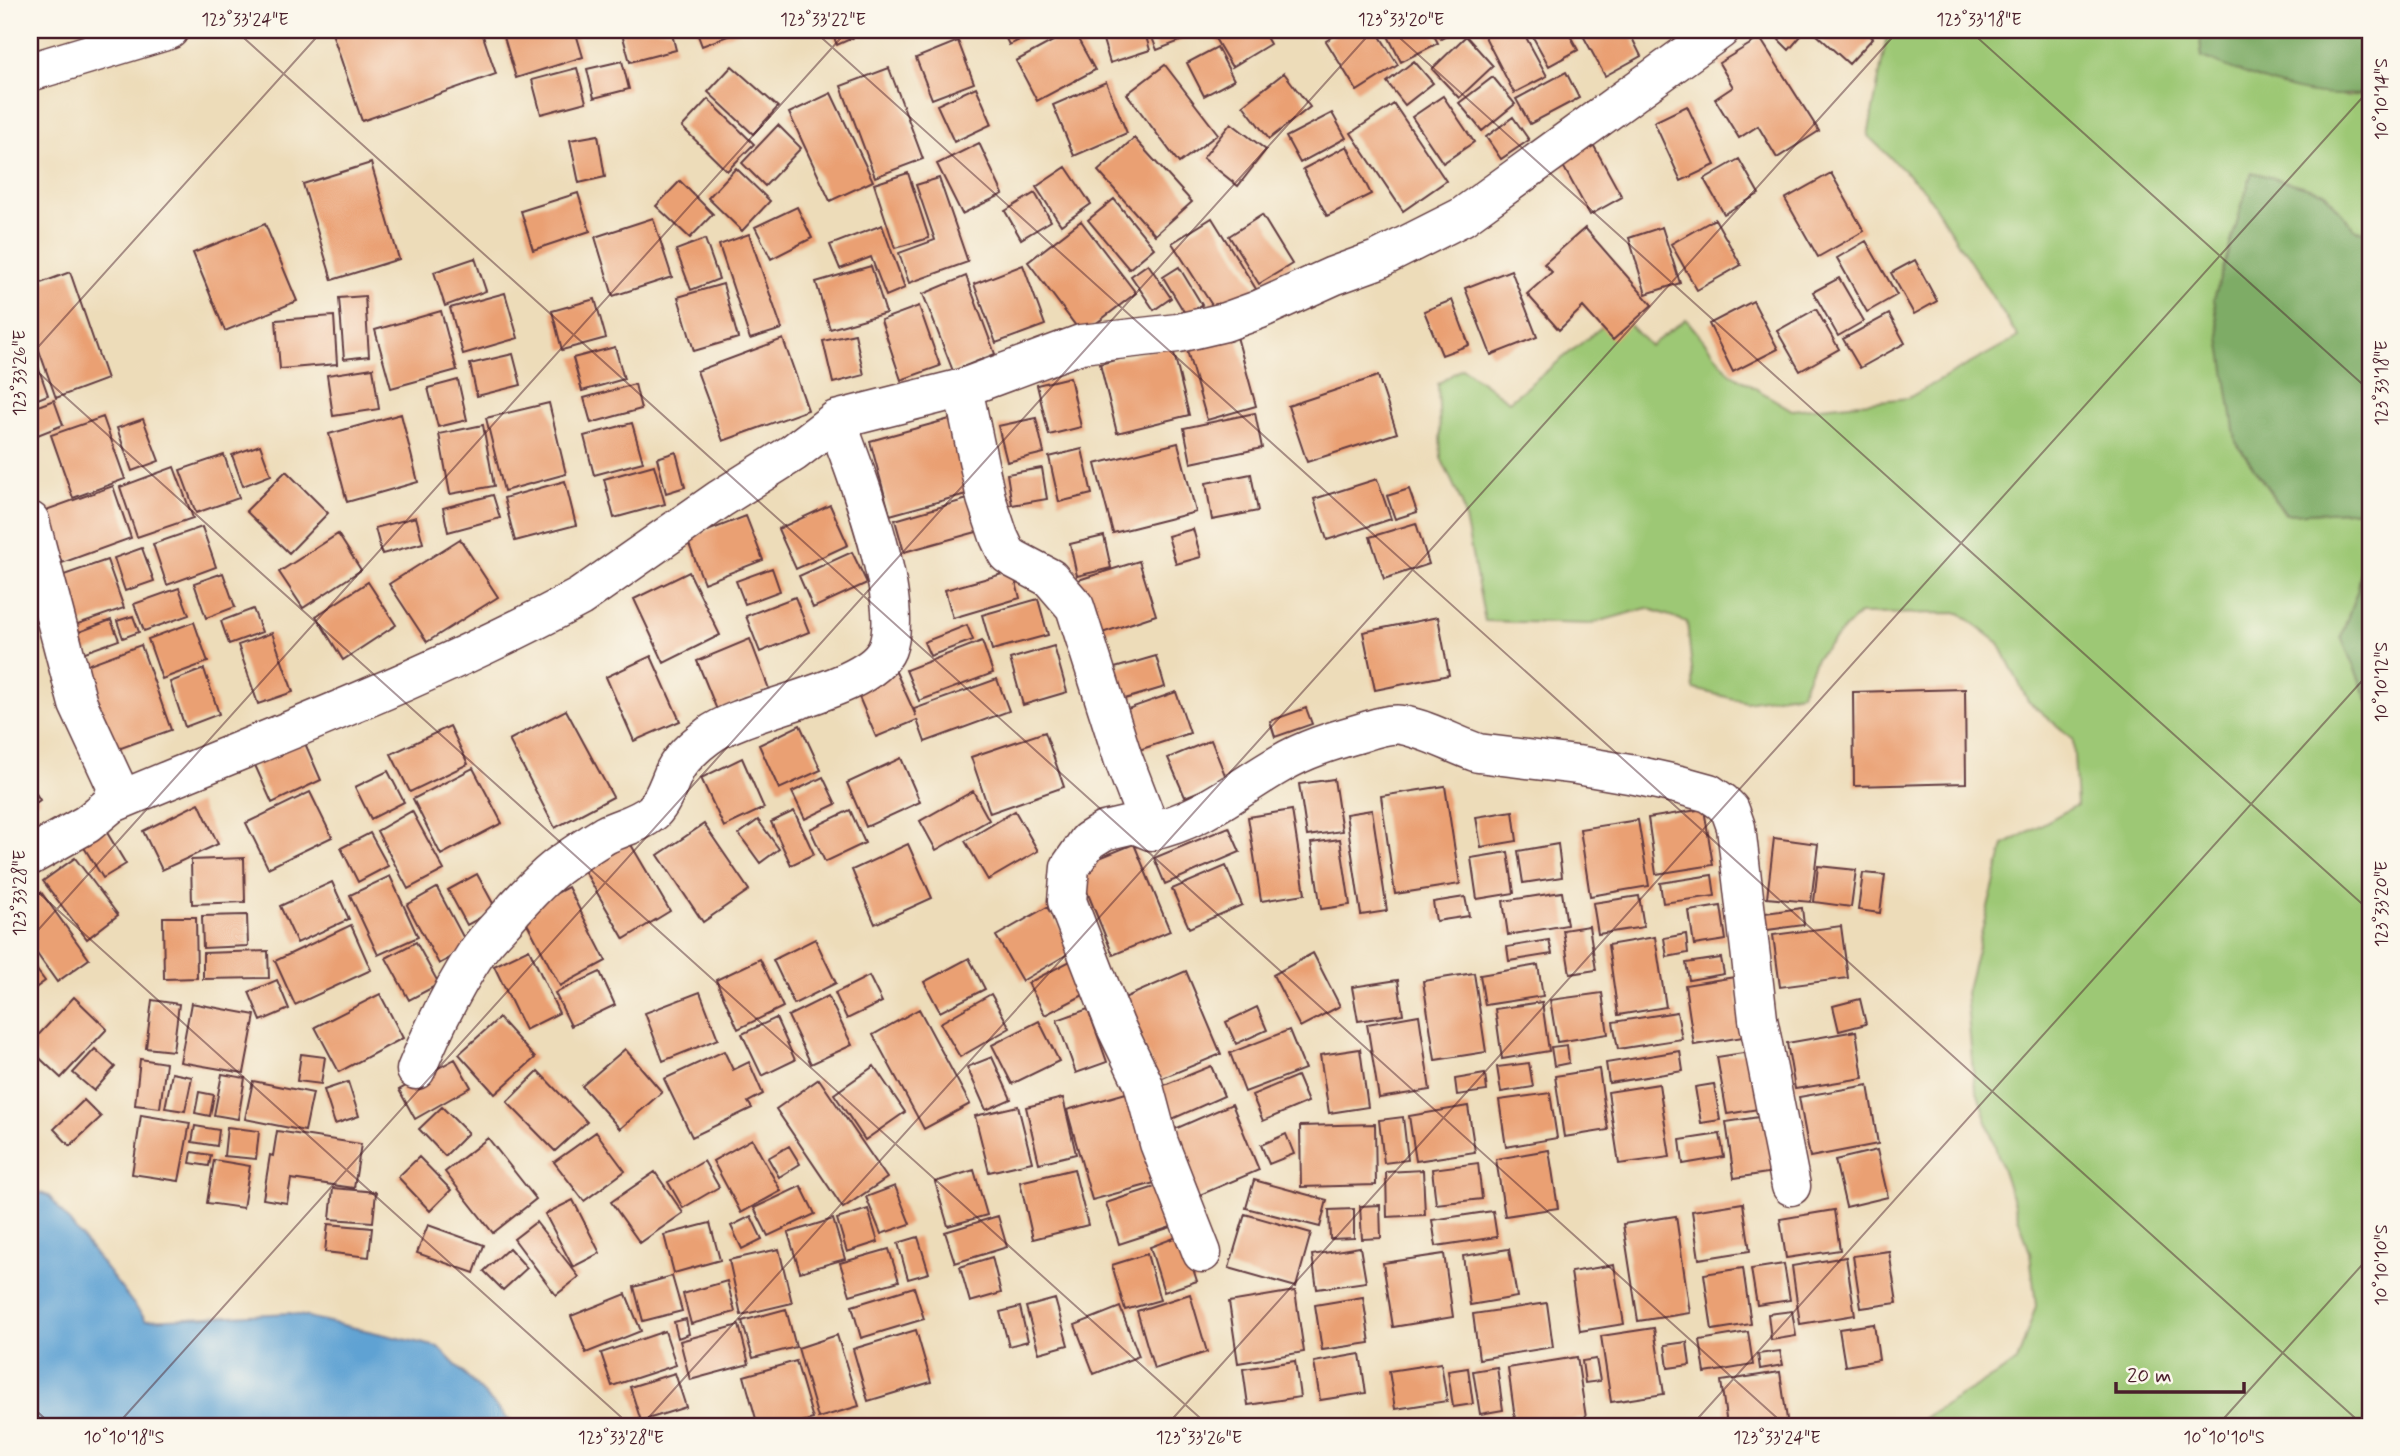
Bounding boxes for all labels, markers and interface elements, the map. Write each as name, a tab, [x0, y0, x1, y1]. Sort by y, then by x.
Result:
text: 123°33'24"E	[201, 8, 289, 32]
text: 123°33'22"E	[780, 8, 866, 32]
text: 123°33'20"E	[1358, 8, 1444, 32]
text: 123°33'18"E	[1936, 8, 2022, 32]
text: 10°10'14"S	[2370, 58, 2394, 140]
text: 123°33'26"E	[8, 330, 32, 416]
text: 123°33'18"E	[2370, 340, 2394, 426]
text: 10°10'12"S	[2370, 642, 2394, 722]
text: 123°33'28"E	[8, 850, 32, 936]
text: 123°33'20"E	[2370, 861, 2394, 947]
text: 10°10'10"S	[2370, 1224, 2394, 1306]
scale bar	[2116, 1351, 2244, 1395]
text: 20 m	[2127, 1362, 2172, 1390]
text: 10°10'18"S	[83, 1426, 165, 1450]
text: 123°33'28"E	[578, 1426, 664, 1450]
text: 123°33'26"E	[1156, 1426, 1242, 1450]
text: 123°33'24"E	[1733, 1426, 1821, 1450]
text: 10°10'10"S	[2183, 1426, 2265, 1450]

